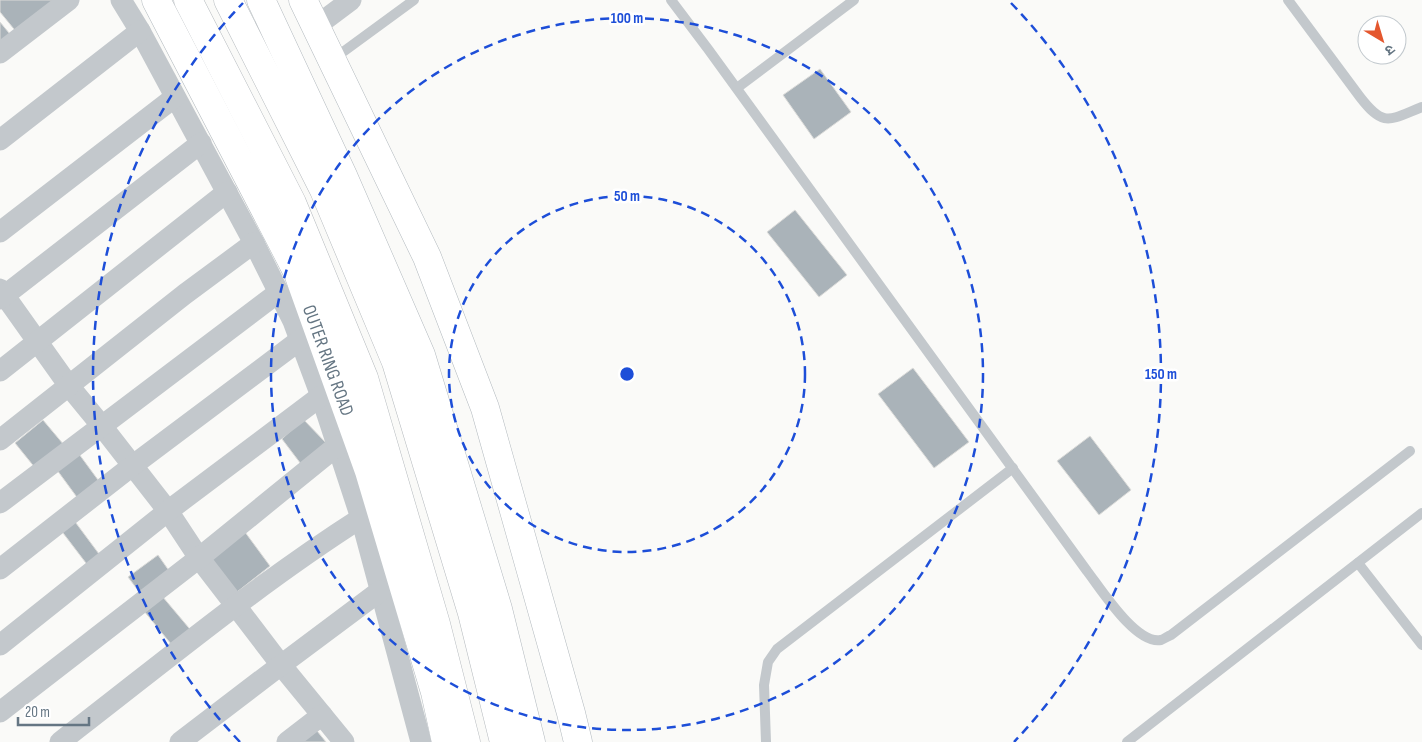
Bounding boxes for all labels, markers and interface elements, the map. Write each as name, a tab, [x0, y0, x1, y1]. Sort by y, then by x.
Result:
text: 100 m	[611, 9, 643, 28]
north arrow	[1357, 15, 1407, 65]
text: उ	[1381, 41, 1398, 60]
text: 50 m	[614, 187, 640, 206]
street label: OUTER RING ROAD	[297, 302, 358, 419]
centre of rings	[618, 365, 636, 383]
text: 150 m	[1145, 365, 1177, 384]
scale bar	[18, 694, 89, 726]
text: 20 m	[25, 703, 50, 722]

